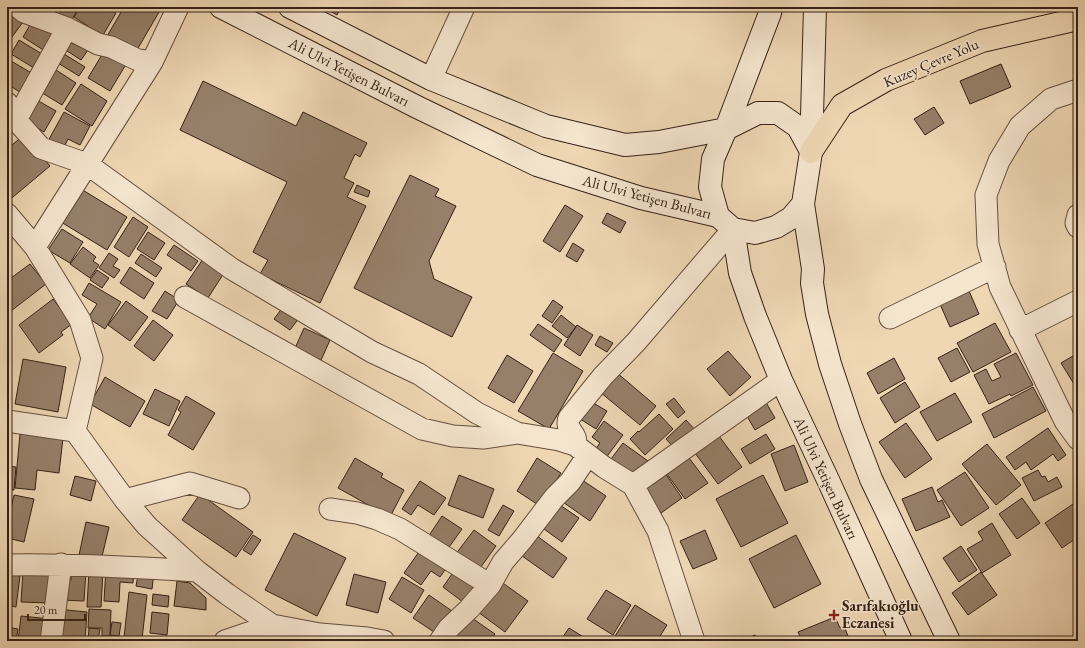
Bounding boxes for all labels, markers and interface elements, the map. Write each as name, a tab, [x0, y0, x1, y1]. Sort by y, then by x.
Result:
street label: Ali Ulvi Yetişen Bulvarı	[285, 32, 413, 110]
street label: Kuzey Çevre Yolu	[880, 34, 982, 91]
street label: Ali Ulvi Yetişen Bulvarı	[580, 170, 714, 223]
street label: Ali Ulvi Yetişen Bulvarı	[789, 413, 863, 542]
scale bar	[28, 596, 85, 622]
place label: Sarıfakıoğlu Eczanesi	[842, 596, 919, 632]
text: 20 m	[34, 602, 58, 618]
marker: Sarıfakıoğlu Eczanesi	[829, 610, 839, 620]

